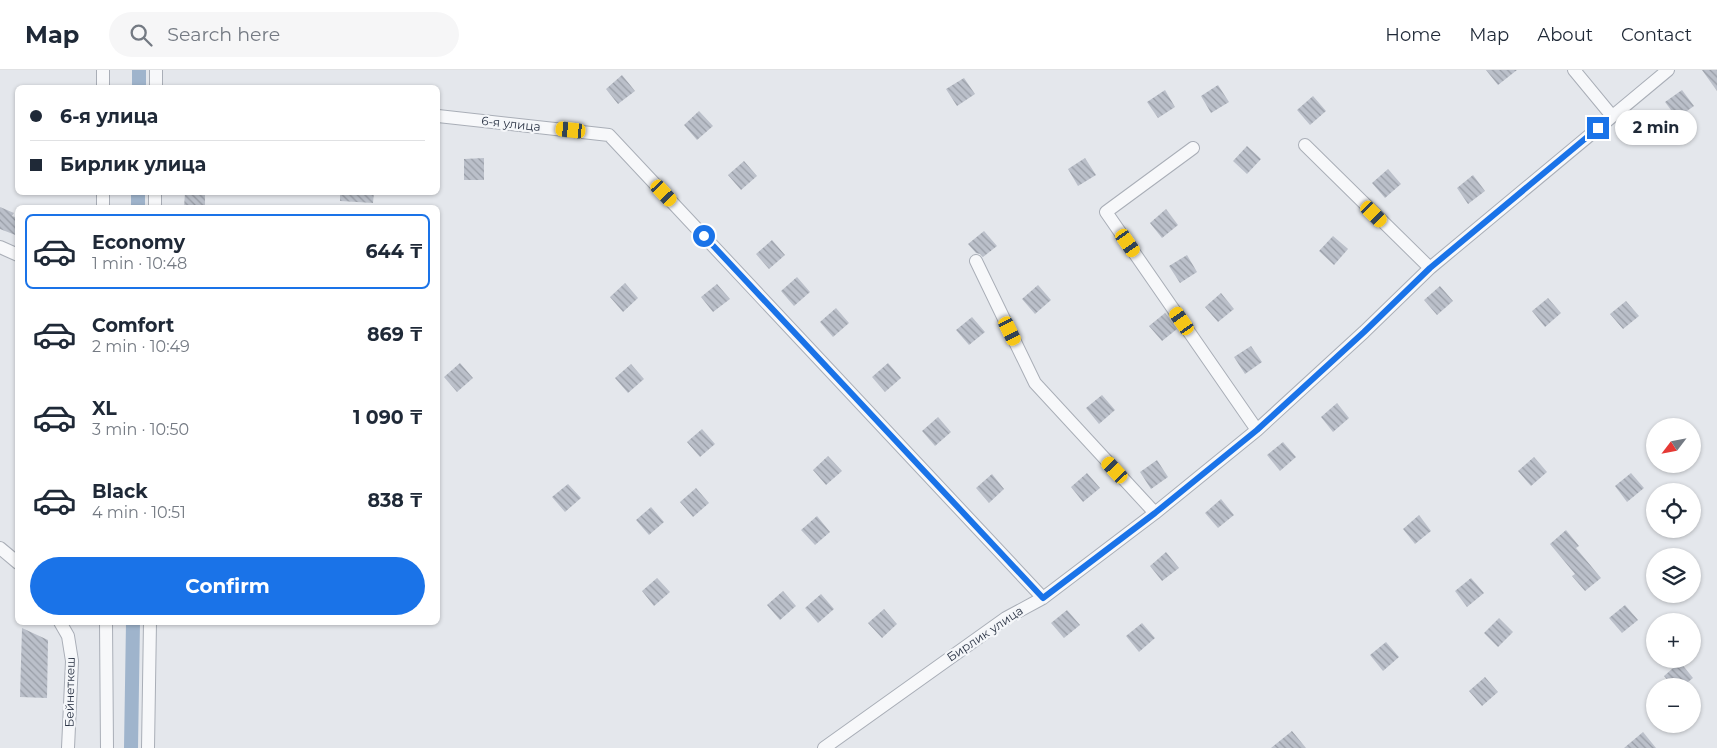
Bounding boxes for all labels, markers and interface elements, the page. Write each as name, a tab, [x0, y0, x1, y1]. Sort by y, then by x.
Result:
search box	[109, 12, 459, 57]
text: Map	[25, 20, 79, 49]
icon: search	[127, 21, 155, 49]
text: Search here	[167, 23, 280, 46]
text: Home	[1385, 24, 1441, 46]
text: Map	[1469, 24, 1509, 46]
text: About	[1537, 24, 1593, 46]
text: Contact	[1621, 24, 1692, 46]
text: 6-я улица	[60, 105, 158, 128]
callout: 2 min	[1616, 110, 1698, 146]
street label: 6-я улица	[481, 113, 541, 134]
route end	[1587, 117, 1609, 139]
text: 2 min	[1633, 118, 1679, 137]
car	[555, 121, 586, 139]
text: Бирлик улица	[60, 153, 206, 176]
car	[648, 177, 679, 209]
car	[1358, 198, 1389, 230]
route start	[693, 225, 715, 247]
car	[1113, 226, 1142, 260]
icon: car	[32, 229, 77, 274]
text: Economy	[92, 231, 185, 254]
text: 644 ₸	[365, 240, 423, 263]
text: 1 min · 10:48	[92, 254, 187, 273]
car	[1167, 304, 1196, 338]
icon: car	[32, 312, 77, 357]
text: Comfort	[92, 314, 174, 337]
car	[996, 314, 1023, 348]
text: 869 ₸	[367, 323, 423, 346]
text: 2 min · 10:49	[92, 337, 190, 356]
icon: car	[32, 395, 77, 440]
text: XL	[92, 397, 117, 420]
text: 1 090 ₸	[353, 406, 423, 429]
north arrow	[1646, 418, 1701, 472]
map controls	[1646, 418, 1701, 733]
text: 3 min · 10:50	[92, 420, 189, 439]
car	[1099, 454, 1130, 486]
icon: car	[32, 478, 77, 523]
text: Black	[92, 480, 148, 503]
button: locate	[1646, 483, 1701, 538]
text: 838 ₸	[367, 489, 423, 512]
text: 4 min · 10:51	[92, 503, 186, 522]
button: layers	[1646, 548, 1701, 603]
button: Confirm	[30, 557, 425, 615]
street label: Бирлик улица	[944, 603, 1026, 665]
button: +	[1646, 613, 1701, 668]
street label: Бейнеткеш	[61, 657, 78, 727]
button: −	[1646, 678, 1701, 733]

